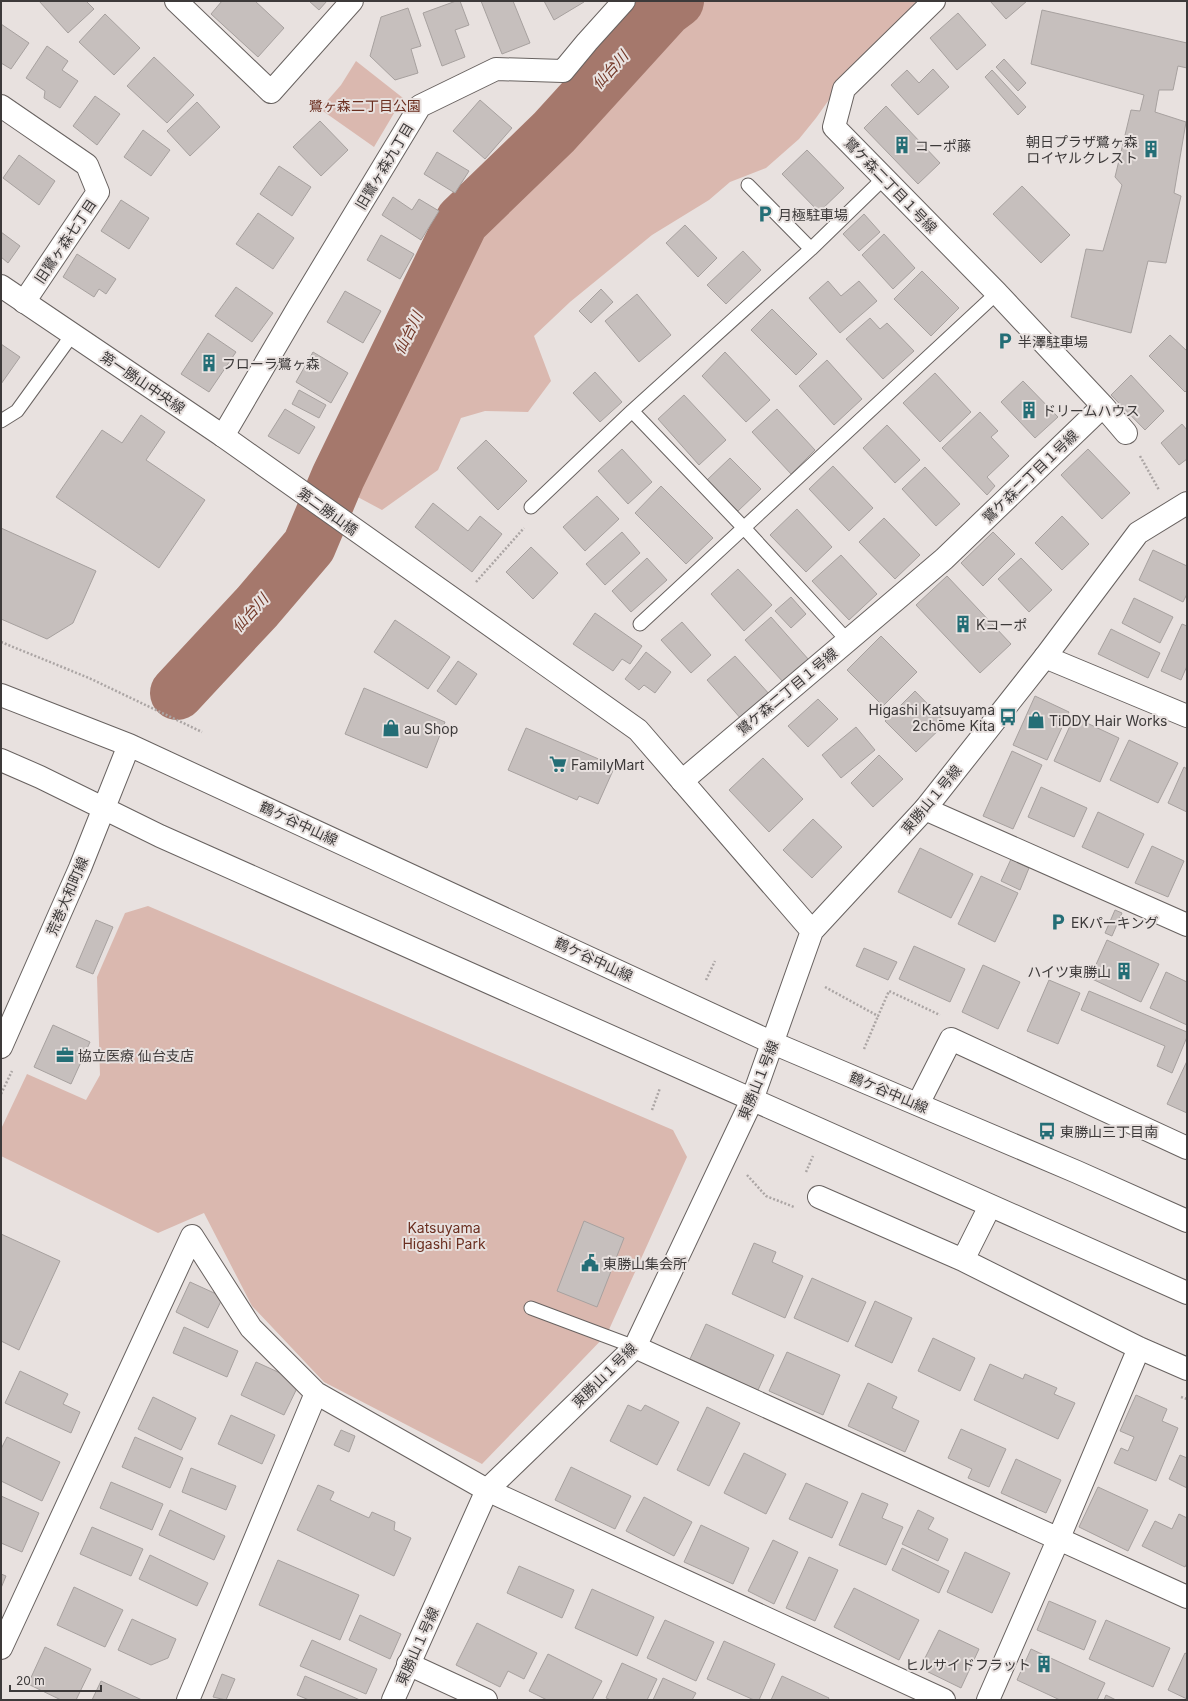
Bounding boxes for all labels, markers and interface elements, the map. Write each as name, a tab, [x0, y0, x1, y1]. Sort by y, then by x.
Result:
water label: 仙台川	[588, 45, 633, 93]
park label: 鷺ヶ森二丁目公園	[309, 97, 421, 114]
street label: 旧鷺ヶ森九丁目	[351, 120, 417, 212]
place label: 朝日プラザ鷺ヶ森 ロイヤルクレスト	[1026, 133, 1138, 166]
street label: 鷺ケ森二丁目１号線	[841, 134, 941, 236]
building icon: コーポ藤	[892, 135, 912, 155]
place label: コーポ藤	[915, 137, 971, 154]
building icon: 朝日プラザ鷺ヶ森 ロイヤルクレスト	[1141, 139, 1161, 159]
street label: 旧鷺ヶ森七丁目	[31, 196, 99, 286]
parking icon: 月極駐車場	[755, 204, 775, 224]
place label: 月極駐車場	[778, 206, 848, 223]
water label: 仙台川	[390, 307, 427, 357]
parking icon: 半澤駐車場	[995, 331, 1015, 351]
place label: 半澤駐車場	[1018, 333, 1088, 350]
street label: 第一勝山中央線	[98, 348, 188, 416]
building icon: フローラ鷺ヶ森	[199, 353, 219, 373]
place label: フローラ鷺ヶ森	[222, 355, 320, 372]
building icon: ドリームハウス	[1019, 400, 1039, 420]
place label: ドリームハウス	[1042, 402, 1140, 419]
street label: 鷺ケ森二丁目１号線	[979, 426, 1081, 526]
street label: 第二勝山橋	[295, 484, 361, 538]
water label: 仙台川	[228, 588, 273, 636]
building icon: Kコーポ	[953, 614, 973, 634]
place label: Kコーポ	[976, 616, 1027, 633]
street label: 鷺ケ森二丁目１号線	[733, 644, 841, 738]
place label: Higashi Katsuyama 2chōme Kita	[869, 701, 995, 734]
bus stop icon: Higashi Katsuyama 2chōme Kita	[998, 707, 1018, 727]
shop icon: TiDDY Hair Works	[1026, 710, 1046, 730]
place label: TiDDY Hair Works	[1049, 712, 1168, 729]
shop icon: au Shop	[381, 718, 401, 738]
place label: au Shop	[404, 720, 458, 737]
supermarket icon: FamilyMart	[548, 754, 568, 774]
place label: FamilyMart	[571, 756, 645, 773]
street label: 東勝山１号線	[897, 761, 965, 837]
street label: 鶴ケ谷中山線	[257, 798, 341, 848]
street label: 荒巻大和町線	[43, 854, 91, 938]
parking icon: EKパーキング	[1048, 912, 1068, 932]
place label: EKパーキング	[1071, 914, 1158, 931]
street label: 鶴ケ谷中山線	[552, 934, 636, 984]
building icon: ハイツ東勝山	[1114, 961, 1134, 981]
place label: ハイツ東勝山	[1027, 963, 1111, 980]
street label: 東勝山１号線	[734, 1038, 782, 1122]
office icon: 協立医療 仙台支店	[55, 1045, 75, 1065]
place label: 協立医療 仙台支店	[78, 1047, 194, 1064]
street label: 鶴ケ谷中山線	[847, 1068, 931, 1116]
bus stop icon: 東勝山三丁目南	[1037, 1121, 1057, 1141]
place label: 東勝山三丁目南	[1060, 1123, 1158, 1140]
park label: Katsuyama Higashi Park	[402, 1219, 486, 1252]
public building icon: 東勝山集会所	[580, 1253, 600, 1273]
place label: 東勝山集会所	[603, 1255, 687, 1272]
street label: 東勝山１号線	[568, 1339, 640, 1411]
street label: 東勝山１号線	[392, 1604, 442, 1688]
building icon: ヒルサイドフラット	[1034, 1654, 1054, 1674]
place label: ヒルサイドフラット	[905, 1656, 1031, 1673]
scale bar	[10, 1667, 101, 1693]
text: 20 m	[16, 1673, 45, 1688]

